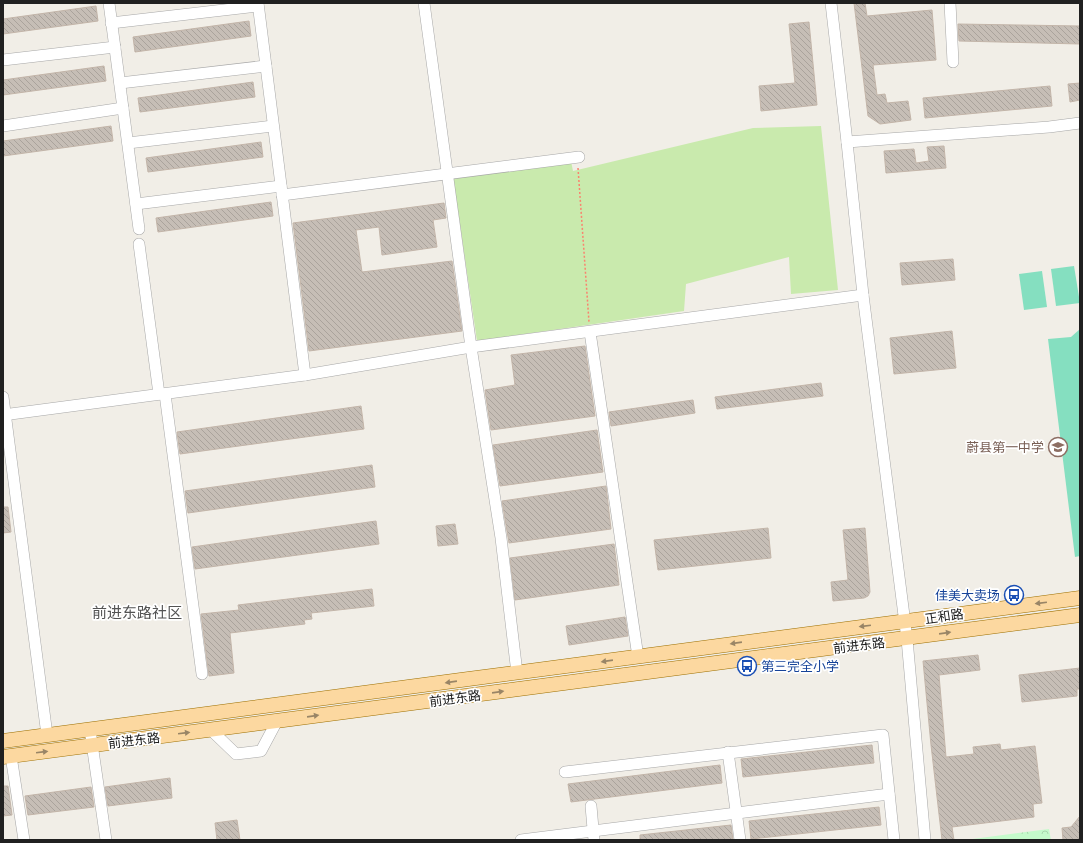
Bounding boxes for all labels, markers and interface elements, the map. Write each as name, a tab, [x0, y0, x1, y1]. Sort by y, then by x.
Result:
school or university icon: 蔚县第一中学	[1047, 436, 1069, 458]
place label: 蔚县第一中学	[966, 439, 1044, 457]
bus stop icon: 佳美大卖场	[1003, 584, 1025, 606]
place label: 佳美大卖场	[935, 587, 1000, 605]
one-way arrow	[1035, 600, 1047, 606]
district label: 前进东路社区	[92, 603, 182, 624]
street label: 正和路	[924, 605, 965, 629]
one-way arrow	[859, 623, 871, 630]
one-way arrow	[939, 630, 951, 636]
street label: 前进东路	[832, 634, 886, 658]
one-way arrow	[730, 640, 742, 646]
bus stop icon: 第三完全小学	[736, 655, 758, 677]
one-way arrow	[601, 658, 613, 664]
place label: 第三完全小学	[761, 658, 839, 676]
one-way arrow	[445, 679, 457, 685]
street label: 前进东路	[428, 686, 482, 712]
one-way arrow	[492, 689, 504, 695]
one-way arrow	[307, 713, 319, 719]
street label: 前进东路	[107, 729, 161, 753]
one-way arrow	[178, 730, 191, 736]
one-way arrow	[36, 749, 48, 755]

